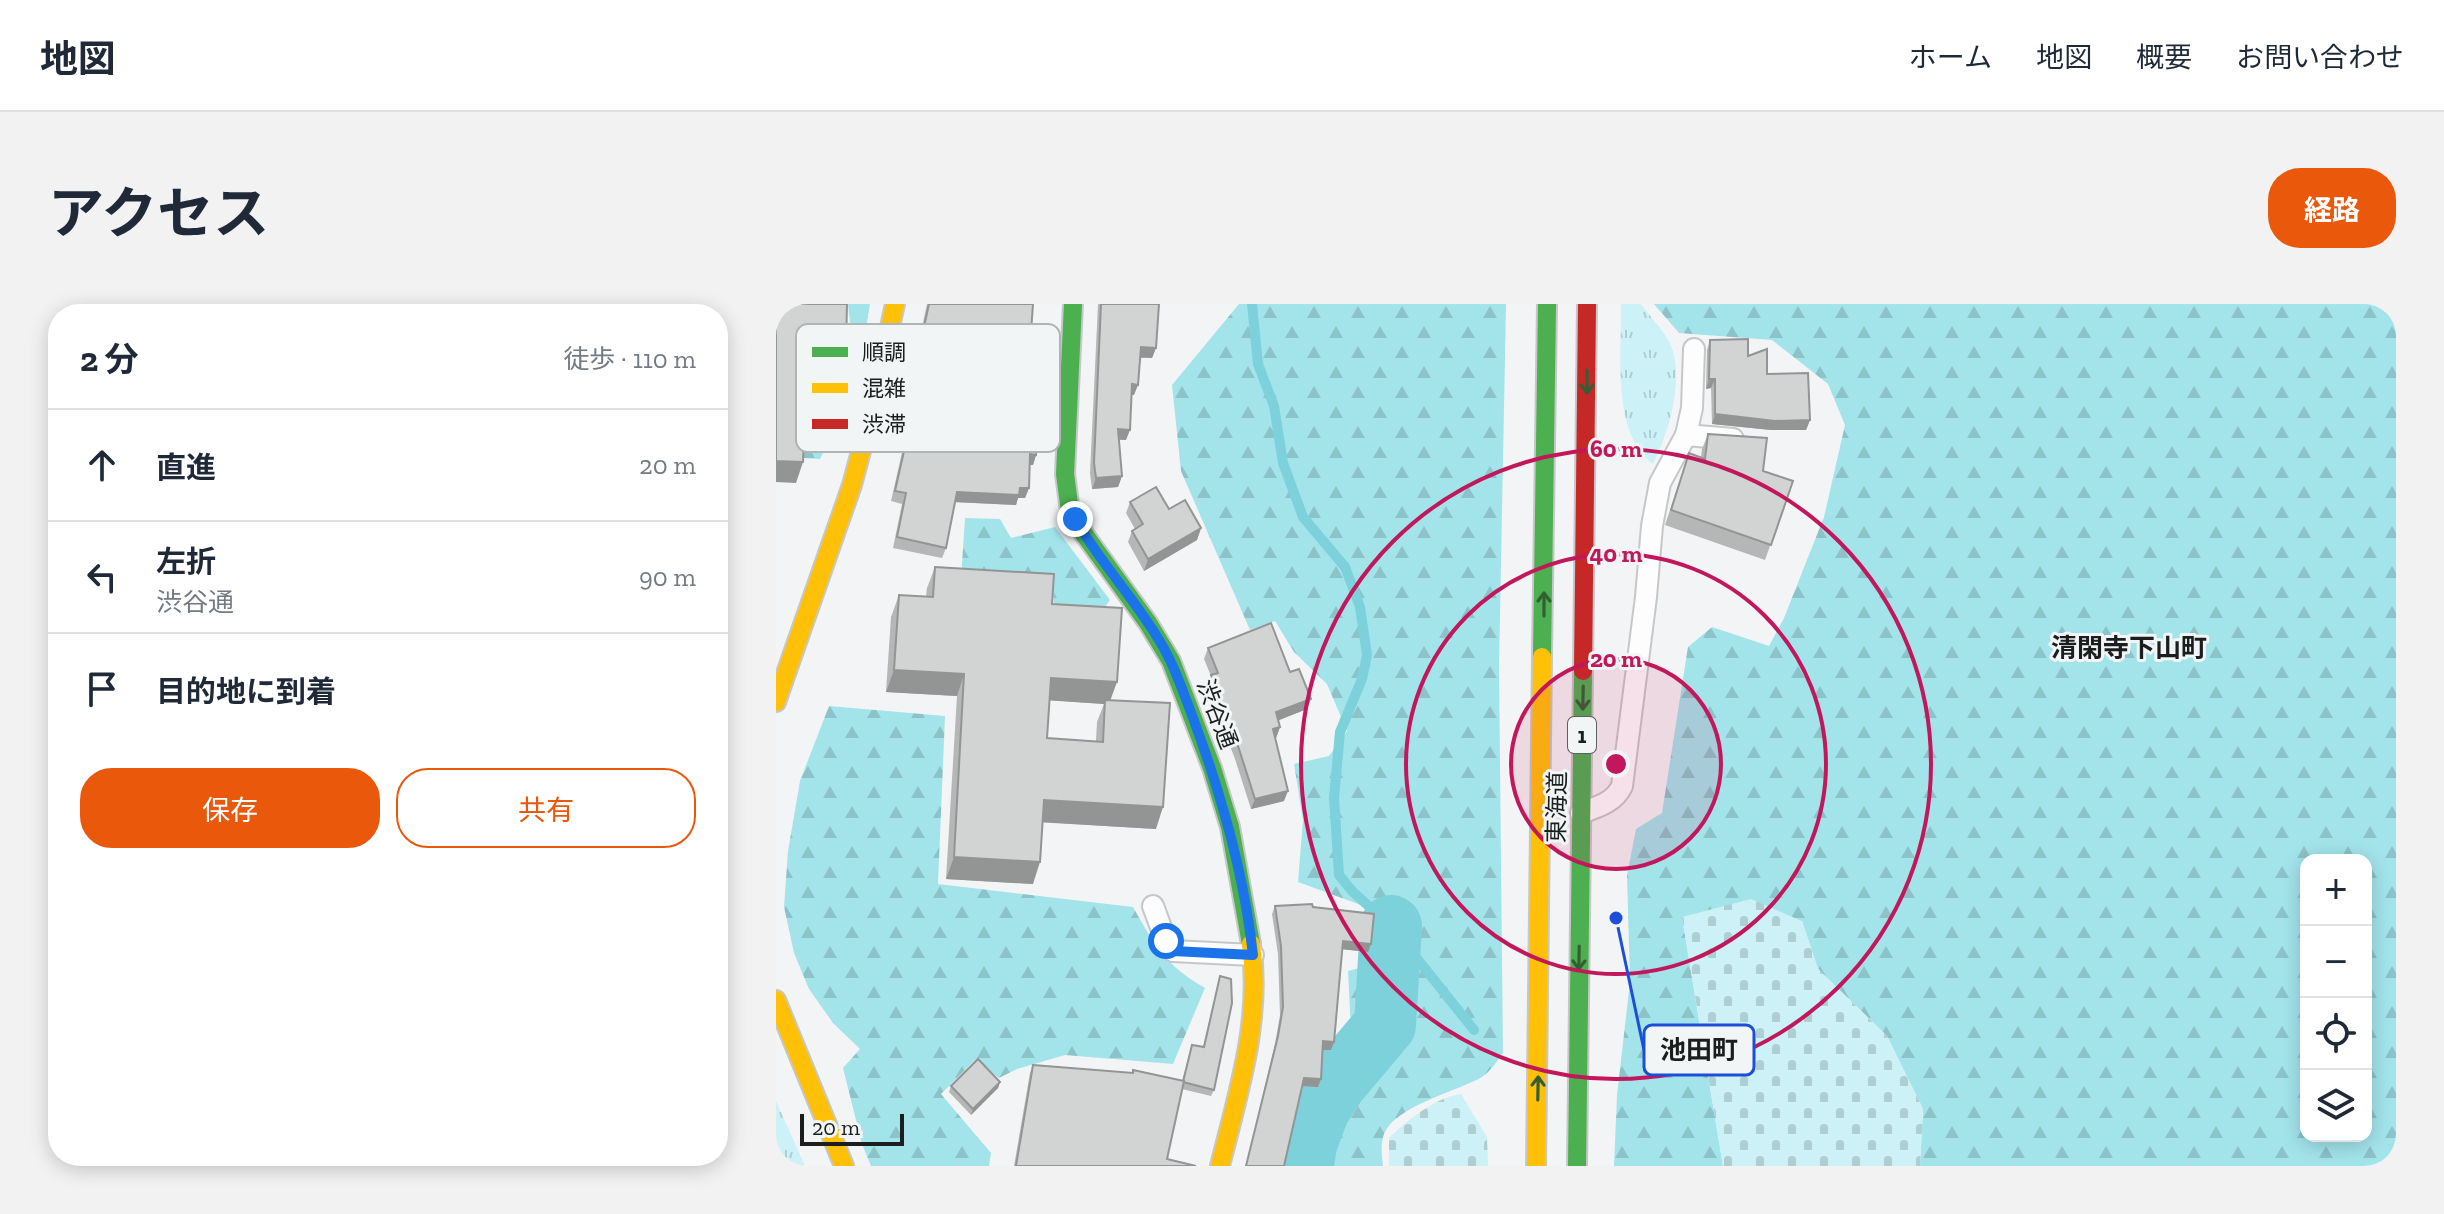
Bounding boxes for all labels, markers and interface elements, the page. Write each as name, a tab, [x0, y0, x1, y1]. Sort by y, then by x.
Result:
text: 地図	[40, 36, 116, 82]
text: ホーム	[1909, 41, 1992, 74]
text: 地図	[2036, 41, 2092, 74]
text: 概要	[2136, 41, 2192, 74]
text: お問い合わせ	[2236, 41, 2404, 74]
button: 経路	[2268, 168, 2396, 248]
text: アクセス	[48, 180, 269, 247]
legend	[796, 324, 1060, 452]
text: 2 分	[80, 339, 139, 380]
text: 順調	[862, 339, 906, 366]
text: 徒歩 · 110 m	[563, 343, 696, 375]
one-way arrow	[1579, 368, 1595, 395]
text: 混雑	[862, 375, 906, 402]
text: 渋滞	[862, 411, 906, 438]
text: 60 m	[1590, 434, 1642, 463]
icon: ahead	[80, 443, 124, 487]
text: 20 m	[639, 449, 696, 481]
text: 直進	[156, 450, 216, 486]
route end	[1057, 501, 1093, 537]
text: 40 m	[1589, 539, 1643, 568]
text: 左折	[156, 544, 216, 580]
icon: left	[80, 555, 124, 599]
text: 90 m	[639, 561, 696, 593]
text: 渋谷通	[156, 586, 234, 618]
one-way arrow	[1536, 591, 1552, 618]
district label: 清閑寺下山町	[2051, 632, 2207, 664]
text: 20 m	[1590, 644, 1642, 673]
icon: arrive	[80, 667, 124, 711]
text: 目的地に到着	[156, 674, 336, 710]
street label: 渋谷通	[1191, 675, 1244, 753]
one-way arrow	[1575, 684, 1591, 711]
road number: 1	[1568, 717, 1596, 753]
centre of rings	[1602, 750, 1630, 778]
button: 保存	[80, 768, 380, 848]
button: 共有	[396, 768, 696, 848]
street label: 東海道	[1541, 771, 1572, 843]
map controls	[2300, 854, 2372, 1142]
button: +	[2300, 854, 2372, 926]
route start	[1148, 923, 1184, 959]
button: −	[2300, 926, 2372, 998]
one-way arrow	[1571, 944, 1587, 971]
button: locate	[2300, 998, 2372, 1070]
callout: 池田町	[1644, 1025, 1754, 1075]
text: 池田町	[1660, 1034, 1738, 1066]
button: layers	[2300, 1070, 2372, 1142]
one-way arrow	[1530, 1075, 1546, 1102]
scale bar	[800, 1110, 904, 1146]
text: 20 m	[812, 1114, 860, 1141]

